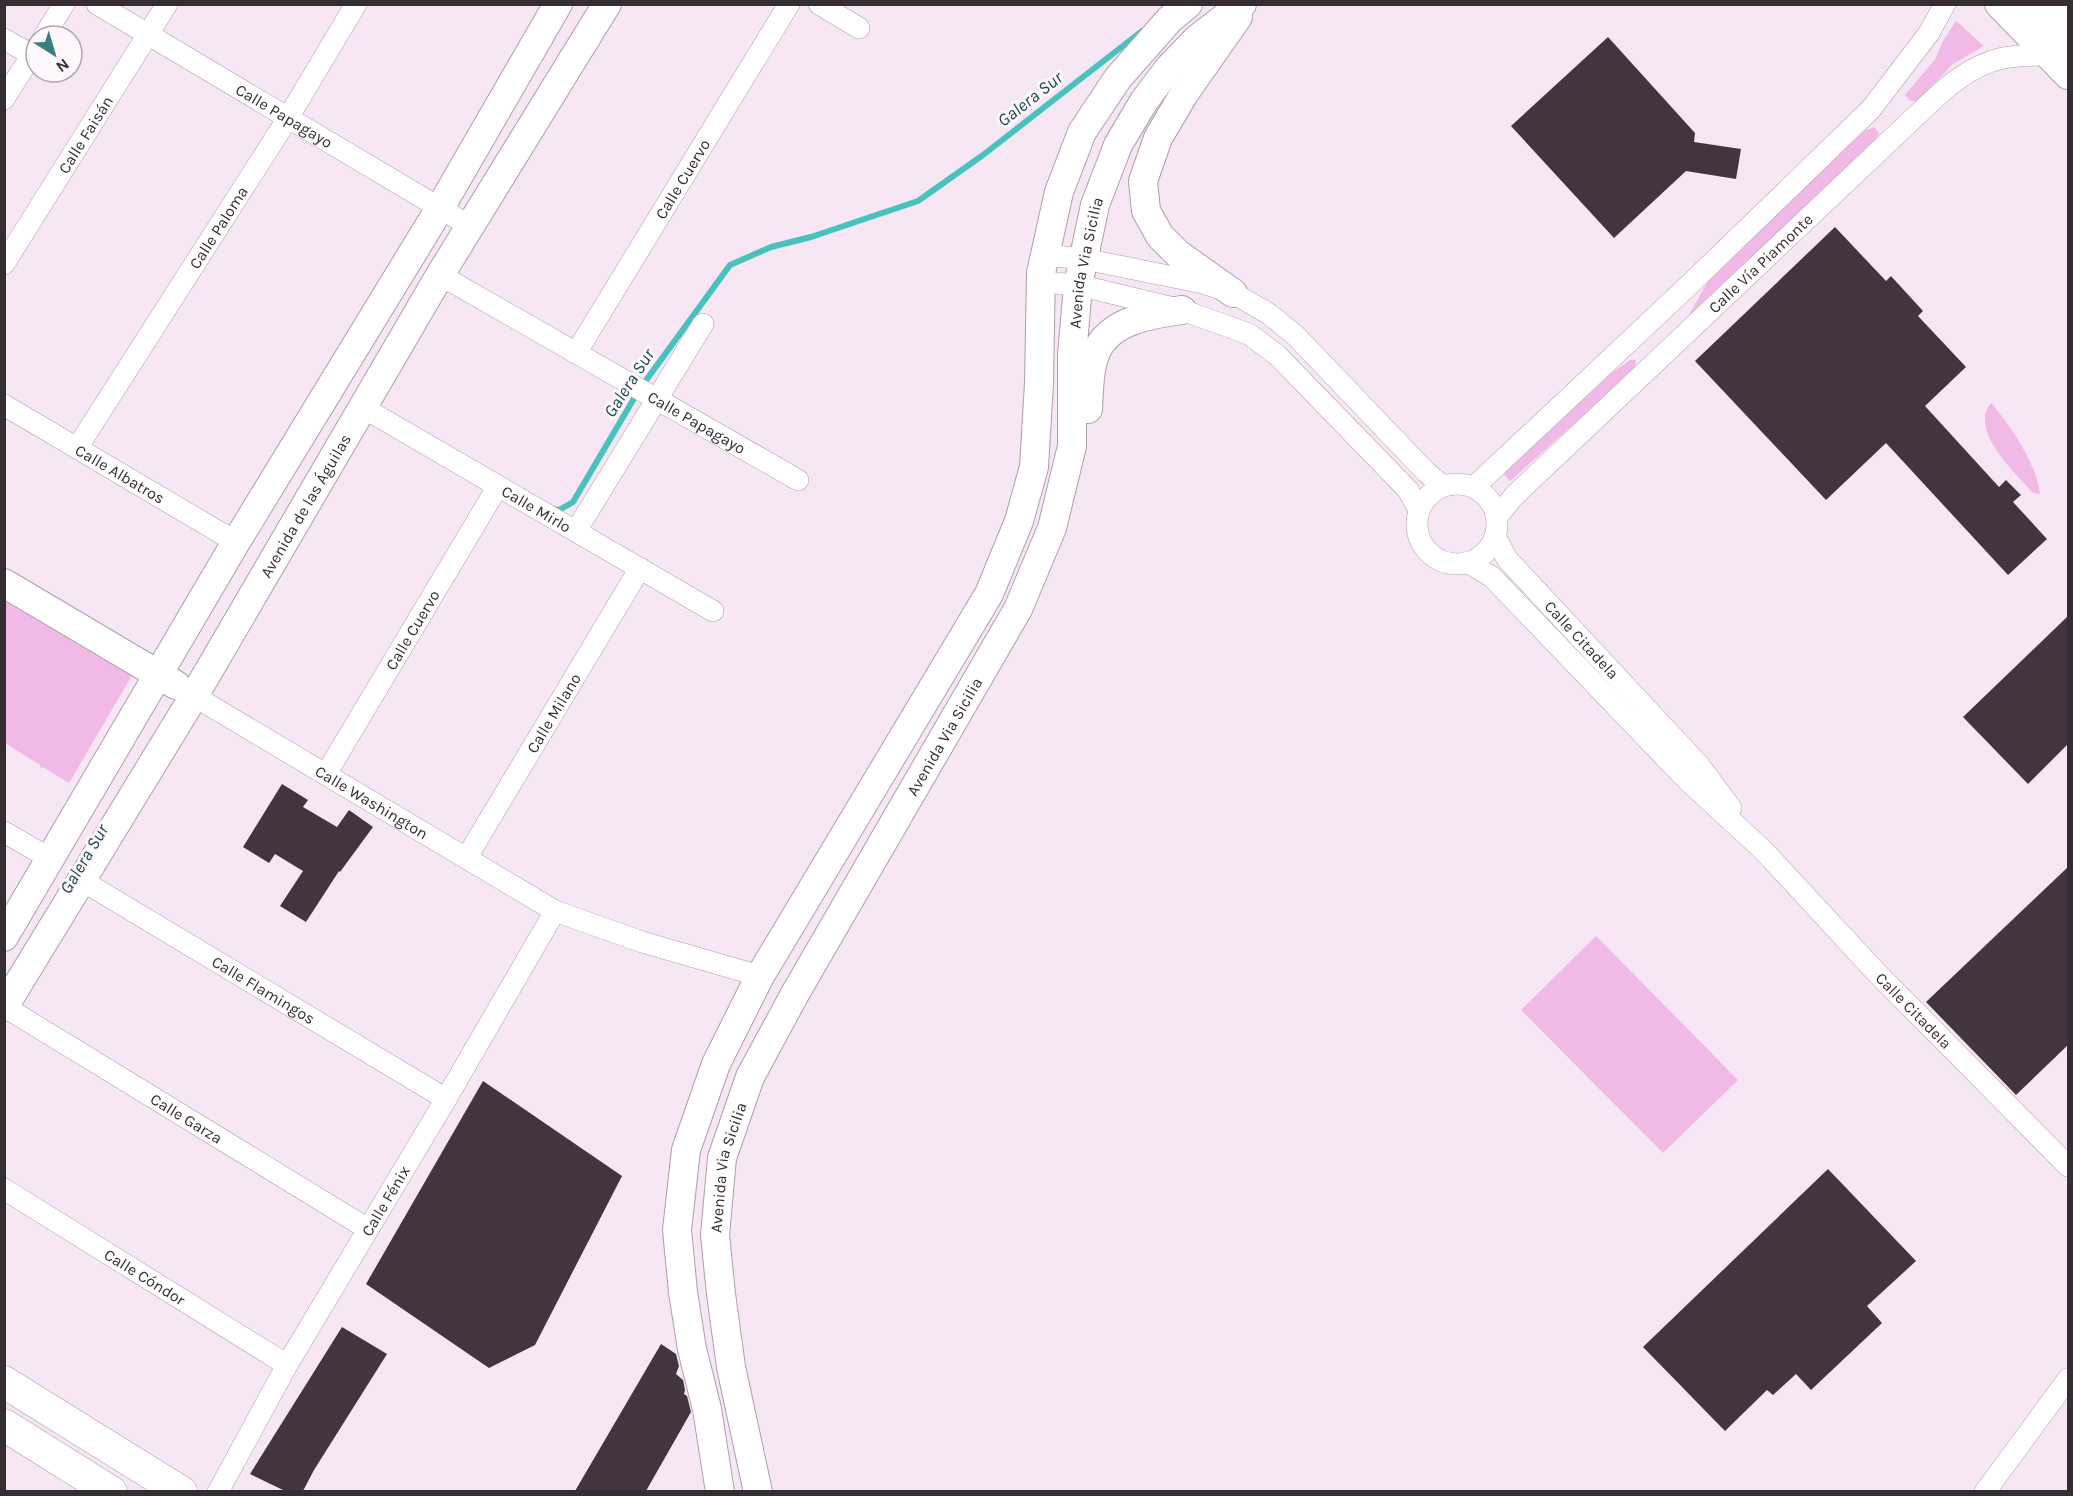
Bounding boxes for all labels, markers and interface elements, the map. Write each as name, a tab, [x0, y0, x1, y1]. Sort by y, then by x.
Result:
north arrow	[24, 24, 84, 84]
text: N	[52, 55, 73, 77]
water label: Galera Sur	[993, 66, 1068, 131]
street label: Calle Papagayo	[232, 79, 336, 152]
street label: Calle Faisán	[54, 92, 117, 177]
street label: Calle Cuervo	[651, 136, 714, 222]
street label: Calle Paloma	[185, 182, 252, 272]
street label: Avenida Via Sicilia	[1065, 194, 1107, 329]
street label: Calle Vía Piamonte	[1704, 209, 1816, 317]
water label: Galera Sur	[599, 344, 660, 421]
street label: Calle Papagayo	[645, 387, 749, 458]
street label: Avenida de las Águilas	[256, 430, 355, 581]
street label: Calle Albatros	[72, 440, 168, 507]
street label: Calle Mirlo	[499, 481, 575, 536]
street label: Calle Cuervo	[381, 586, 443, 673]
street label: Calle Citadela	[1541, 596, 1623, 683]
street label: Calle Milano	[522, 670, 584, 756]
street label: Avenida Via Sicilia	[902, 674, 986, 799]
street label: Calle Washington	[312, 761, 432, 843]
water label: Galera Sur	[55, 820, 114, 898]
street label: Calle Flamingos	[209, 951, 319, 1028]
street label: Calle Citadela	[1872, 968, 1956, 1053]
street label: Calle Garza	[147, 1089, 226, 1147]
street label: Avenida Via Sicilia	[706, 1099, 750, 1234]
street label: Calle Fénix	[357, 1162, 414, 1239]
street label: Calle Cóndor	[101, 1244, 189, 1309]

